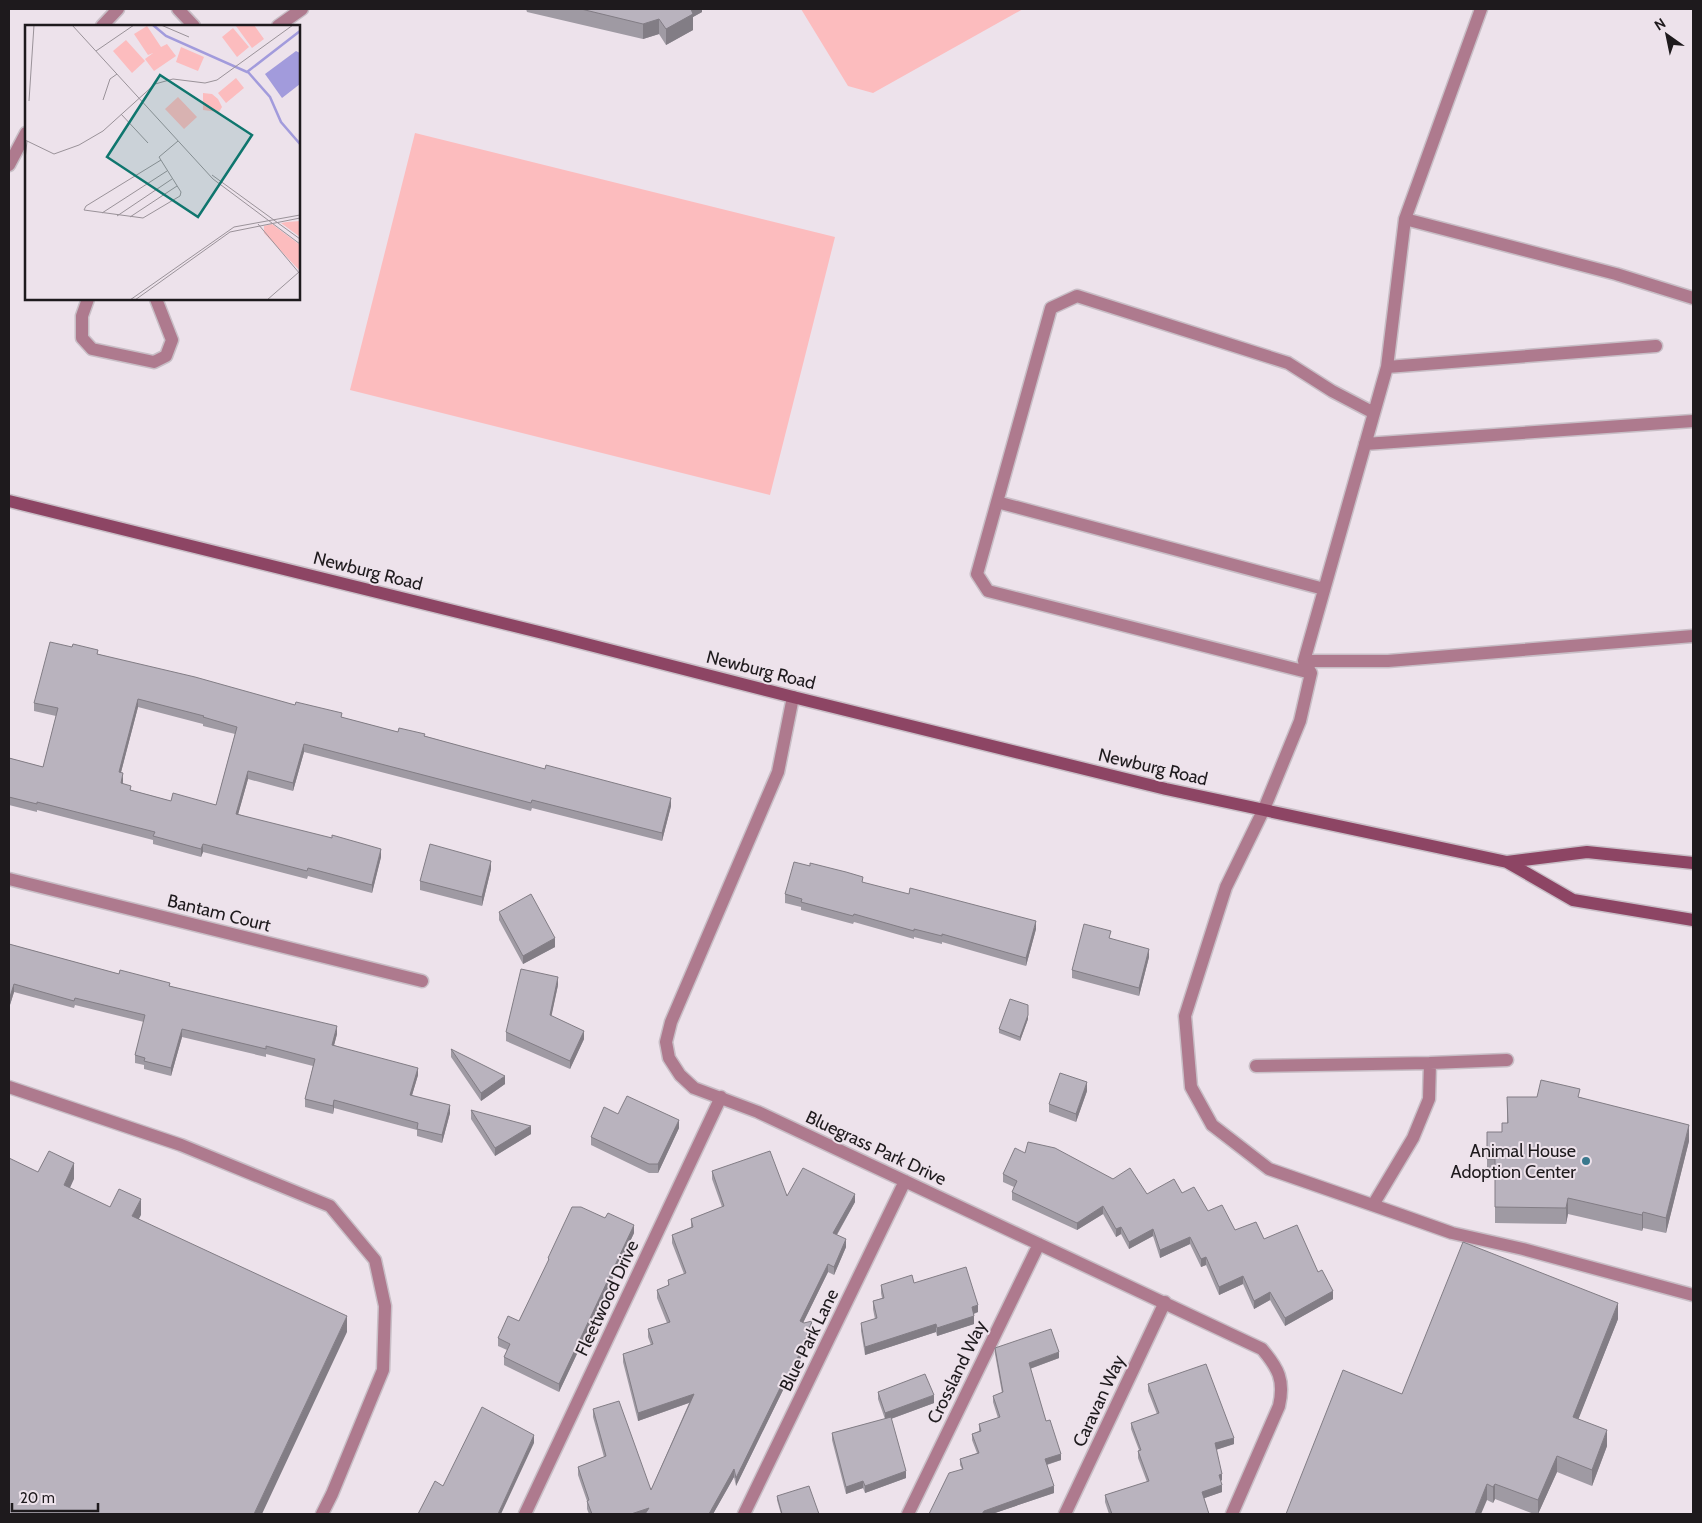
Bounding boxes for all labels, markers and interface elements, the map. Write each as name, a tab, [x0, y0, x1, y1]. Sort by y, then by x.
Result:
north arrow	[1642, 10, 1692, 60]
text: N	[1651, 14, 1669, 34]
inset map	[25, 25, 300, 300]
street label: Newburg Road	[311, 547, 425, 595]
street label: Newburg Road	[704, 646, 818, 694]
street label: Newburg Road	[1096, 744, 1210, 790]
street label: Bantam Court	[165, 890, 273, 936]
street label: Bluegrass Park Drive	[802, 1106, 950, 1190]
place label: Animal House Adoption Center	[1451, 1140, 1576, 1183]
marker: Animal House Adoption Center	[1580, 1155, 1592, 1167]
street label: Fleetwood Drive	[571, 1237, 643, 1359]
street label: Blue Park Lane	[775, 1285, 843, 1395]
street label: Crossland Way	[923, 1317, 991, 1427]
street label: Caravan Way	[1068, 1352, 1130, 1450]
scale bar	[12, 1480, 99, 1512]
text: 20 m	[20, 1489, 55, 1507]

